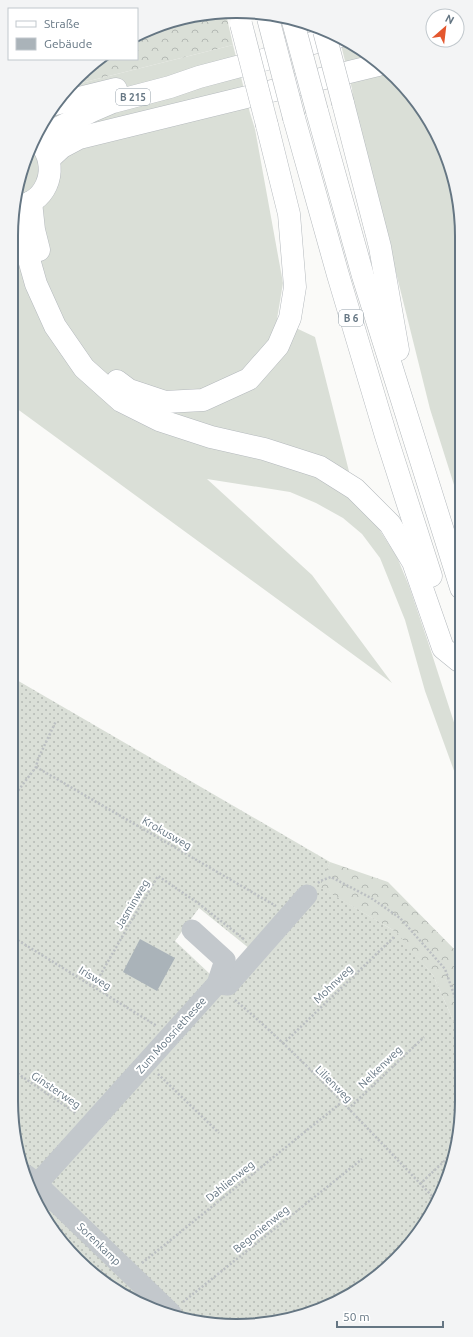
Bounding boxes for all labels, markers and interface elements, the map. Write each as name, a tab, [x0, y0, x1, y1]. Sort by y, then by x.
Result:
legend	[8, 8, 138, 60]
north arrow	[425, 8, 465, 48]
text: N	[443, 12, 456, 26]
text: Straße	[44, 17, 80, 30]
text: Gebäude	[44, 37, 92, 50]
road number: B 215	[116, 89, 150, 105]
road number: B 6	[339, 310, 363, 326]
street label: Krokusweg	[140, 814, 194, 852]
street label: Jasminweg	[113, 877, 151, 931]
street label: Mohnweg	[311, 963, 355, 1005]
street label: Irisweg	[77, 964, 113, 992]
street label: Zum Moosriethesee	[134, 995, 208, 1075]
street label: Nelkenweg	[356, 1043, 404, 1091]
street label: Lilienweg	[313, 1063, 355, 1105]
street label: Ginsterweg	[29, 1069, 83, 1111]
street label: Dahlienweg	[203, 1158, 257, 1204]
street label: Begonienweg	[231, 1203, 291, 1255]
street label: Sorenkamp	[75, 1220, 123, 1268]
scale bar	[337, 1303, 443, 1329]
text: 50 m	[343, 1310, 370, 1323]

